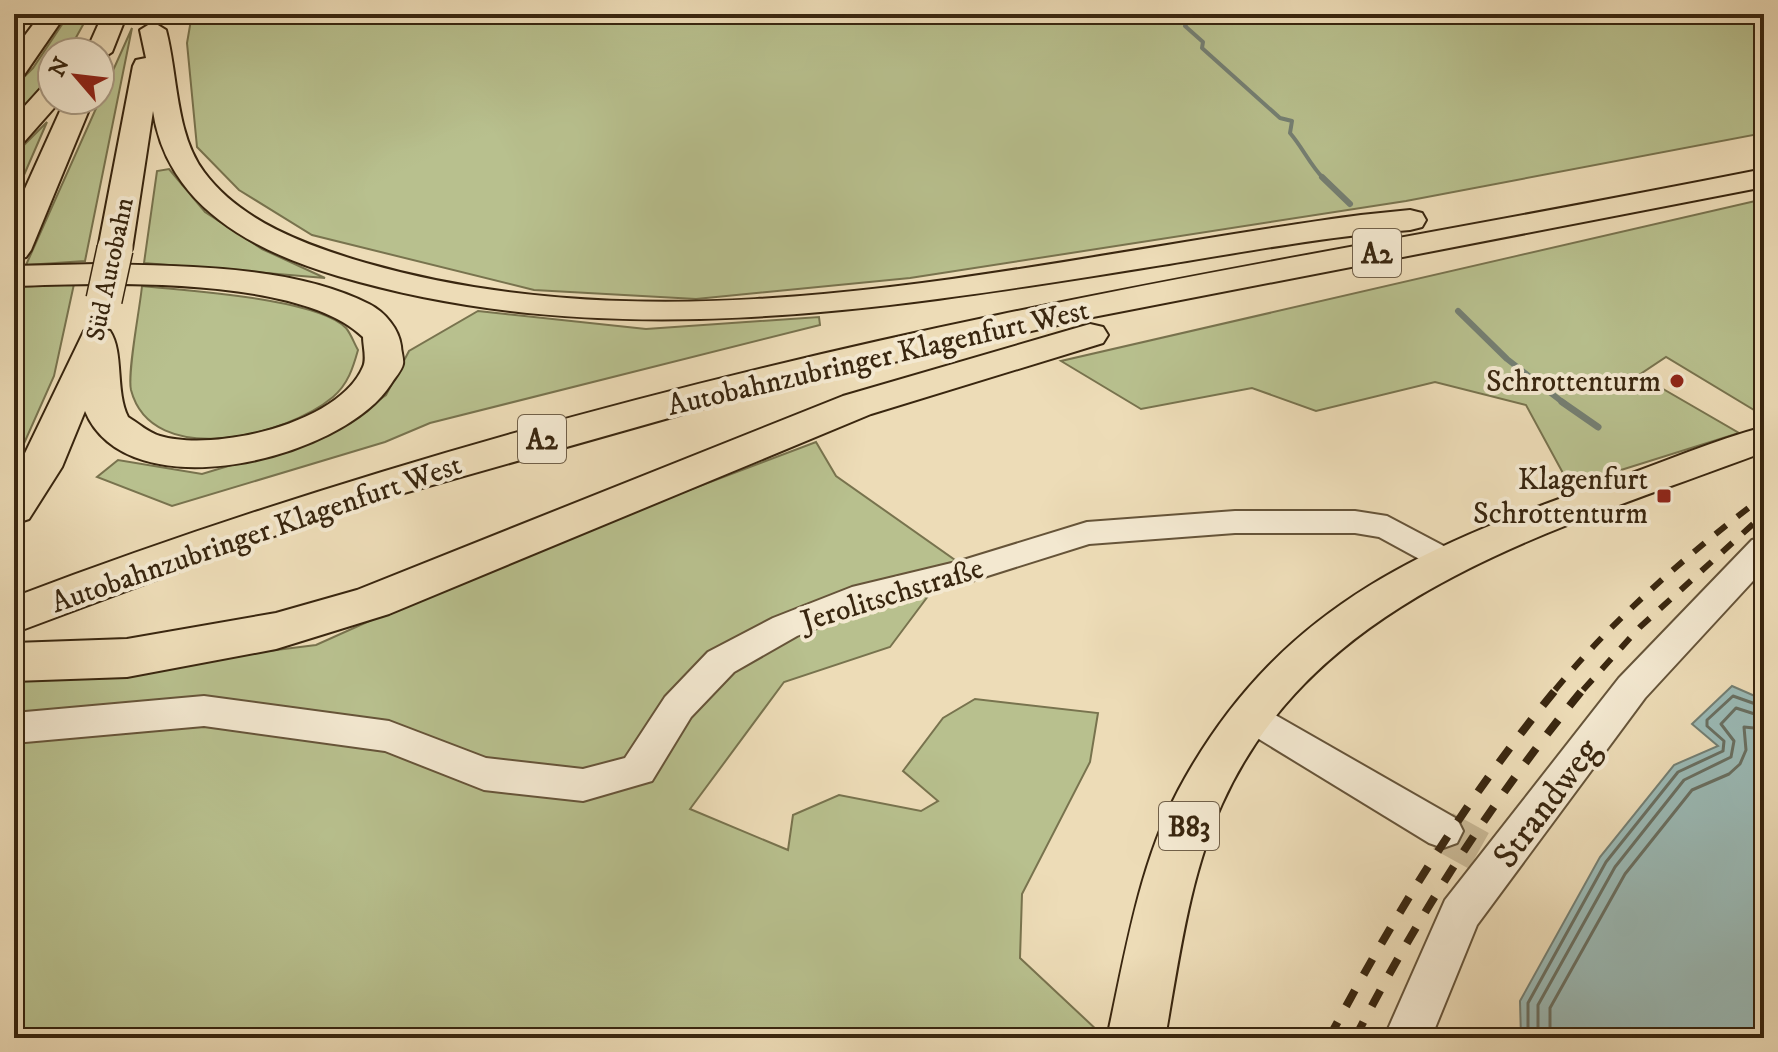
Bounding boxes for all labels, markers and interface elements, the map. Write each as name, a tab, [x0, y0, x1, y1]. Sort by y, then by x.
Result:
north arrow	[36, 36, 116, 116]
text: N	[44, 53, 76, 82]
street label: Süd Autobahn	[79, 194, 142, 344]
road number: A2	[1353, 229, 1401, 277]
street label: Autobahnzubringer Klagenfurt West	[664, 292, 1093, 425]
place label: Schrottenturm	[1486, 364, 1661, 401]
marker: Schrottenturm	[1668, 372, 1686, 390]
road number: A2	[518, 415, 566, 463]
street label: Autobahnzubringer Klagenfurt West	[46, 447, 466, 622]
place label: Klagenfurt Schrottenturm	[1473, 462, 1648, 533]
marker: Klagenfurt Schrottenturm	[1655, 487, 1673, 505]
street label: Jerolitschstraße	[794, 550, 988, 642]
street label: Strandweg	[1484, 729, 1611, 877]
road number: B83	[1159, 802, 1219, 850]

